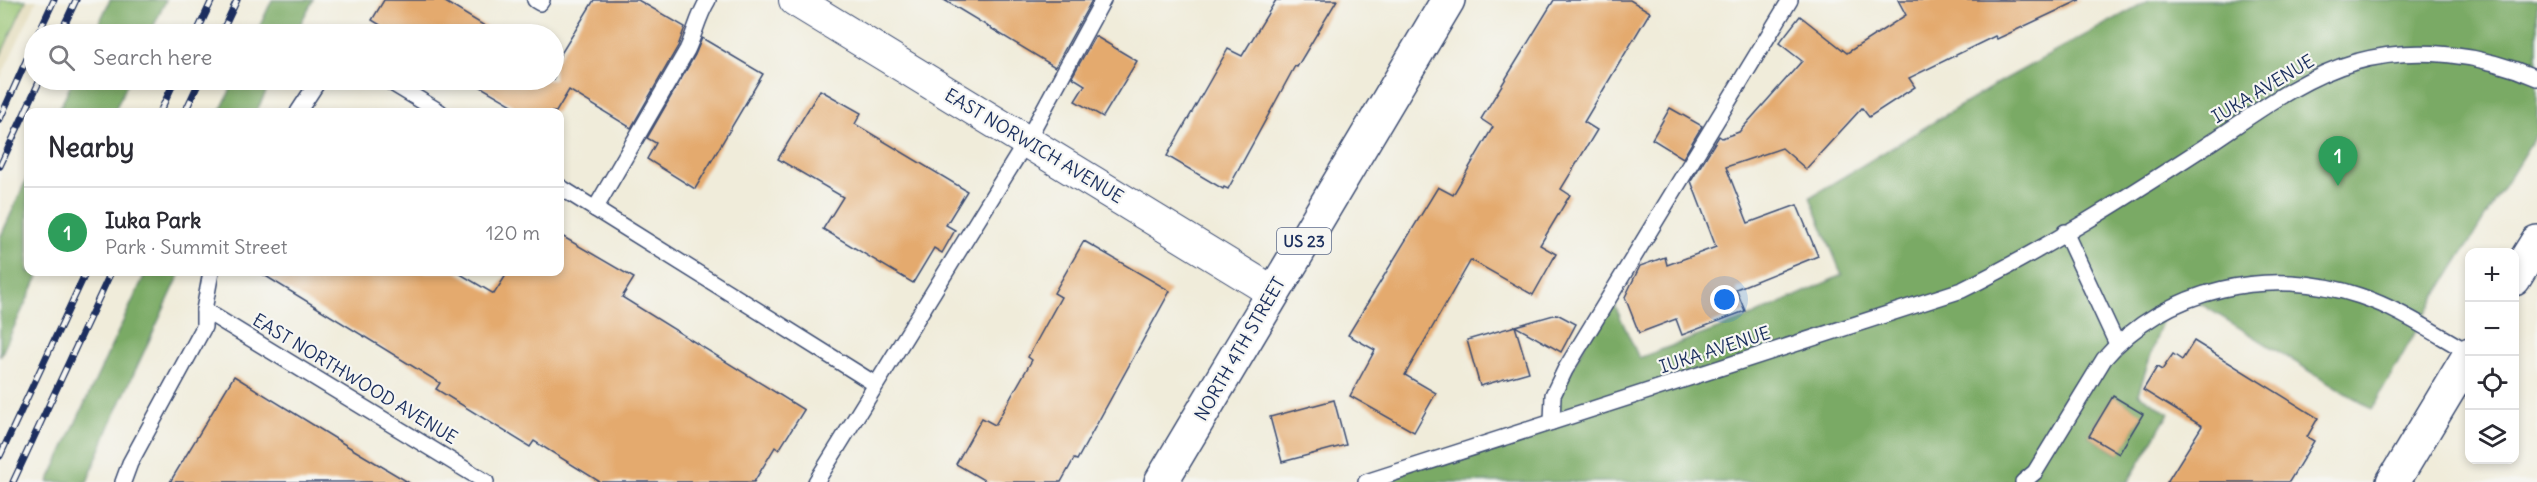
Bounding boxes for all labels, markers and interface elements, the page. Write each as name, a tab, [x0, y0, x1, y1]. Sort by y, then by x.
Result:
search box	[24, 24, 564, 90]
icon: search	[45, 41, 78, 74]
text: Search here	[93, 43, 212, 71]
street label: IUKA AVENUE	[2207, 49, 2318, 128]
street label: EAST NORWICH AVENUE	[941, 83, 1128, 208]
text: Nearby	[48, 131, 134, 164]
pin: 1	[2318, 136, 2358, 186]
text: Iuka Park	[105, 206, 201, 234]
text: 1	[64, 220, 71, 245]
text: 120 m	[486, 220, 540, 245]
road number: US 23	[1277, 228, 1331, 254]
text: Park · Summit Street	[105, 234, 288, 259]
map controls	[2465, 248, 2519, 464]
button: +	[2465, 248, 2519, 302]
street label: NORTH 4TH STREET	[1189, 273, 1290, 425]
your location	[1710, 285, 1739, 314]
button: −	[2465, 302, 2519, 356]
street label: EAST NORTHWOOD AVENUE	[249, 308, 462, 449]
street label: IUKA AVENUE	[1656, 321, 1773, 378]
button: locate	[2465, 356, 2519, 410]
button: layers	[2465, 410, 2519, 464]

